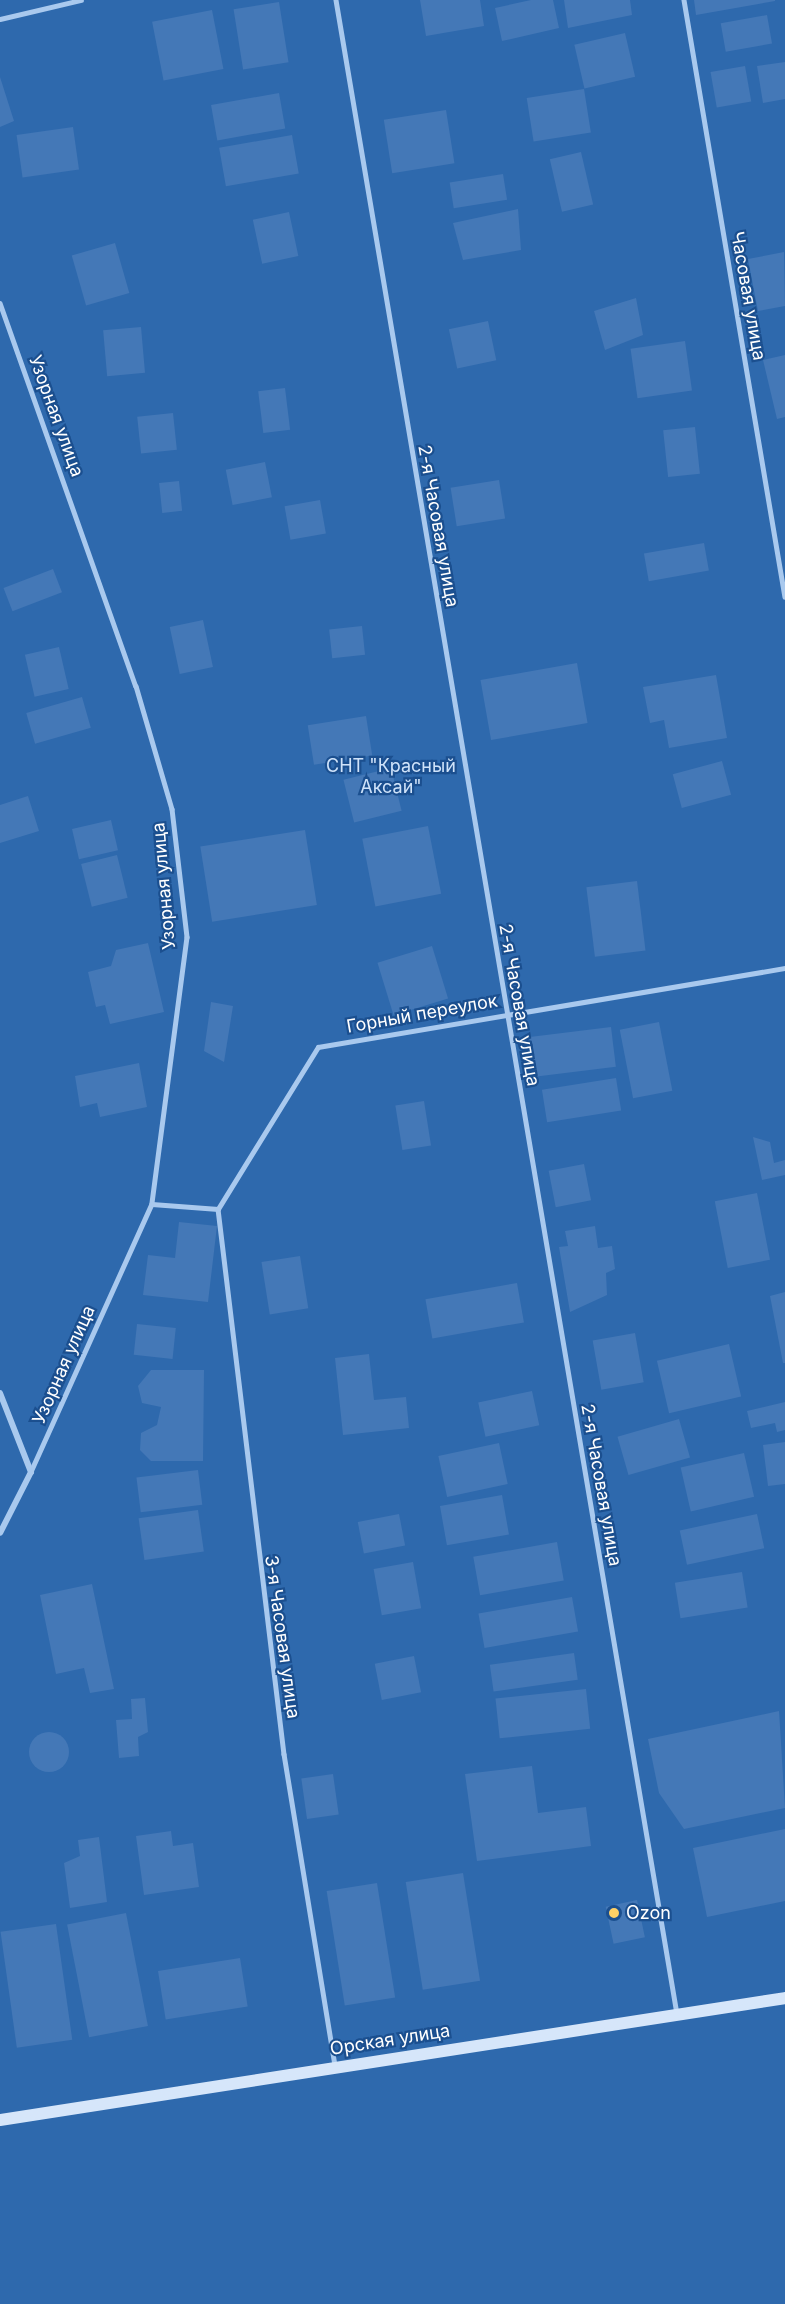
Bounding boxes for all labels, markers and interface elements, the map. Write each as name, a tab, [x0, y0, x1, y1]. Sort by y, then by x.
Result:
street label: Часовая улица	[726, 230, 770, 362]
street label: Узорная улица	[24, 352, 88, 480]
street label: 2-я Часовая улица	[413, 443, 463, 609]
park label: СНТ "Красный Аксай"	[326, 756, 456, 798]
street label: Узорная улица	[148, 822, 180, 950]
street label: 2-я Часовая улица	[494, 922, 544, 1088]
street label: Горный переулок	[345, 990, 499, 1038]
street label: Узорная улица	[28, 1302, 100, 1428]
street label: 2-я Часовая улица	[576, 1402, 626, 1568]
street label: 3-я Часовая улица	[260, 1554, 304, 1720]
place label: Ozon	[626, 1902, 671, 1924]
marker: Ozon	[607, 1906, 621, 1920]
street label: Орская улица	[328, 2020, 452, 2060]

